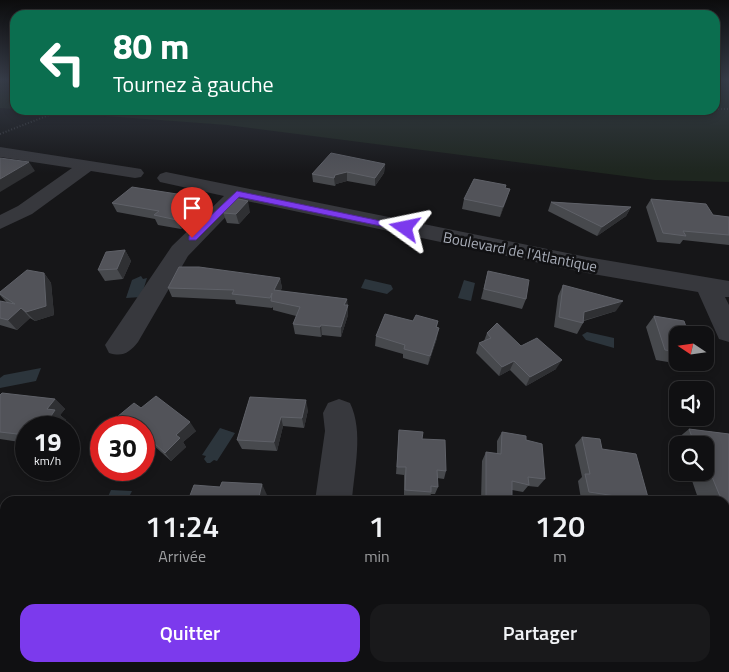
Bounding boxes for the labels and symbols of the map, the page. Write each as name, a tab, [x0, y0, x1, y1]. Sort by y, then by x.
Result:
pin	[171, 187, 213, 238]
position arrow	[378, 201, 430, 253]
street label: Boulevard de l'Atlantique	[441, 225, 599, 278]
north arrow	[669, 326, 714, 371]
speed limit sign: 30	[90, 416, 155, 481]

